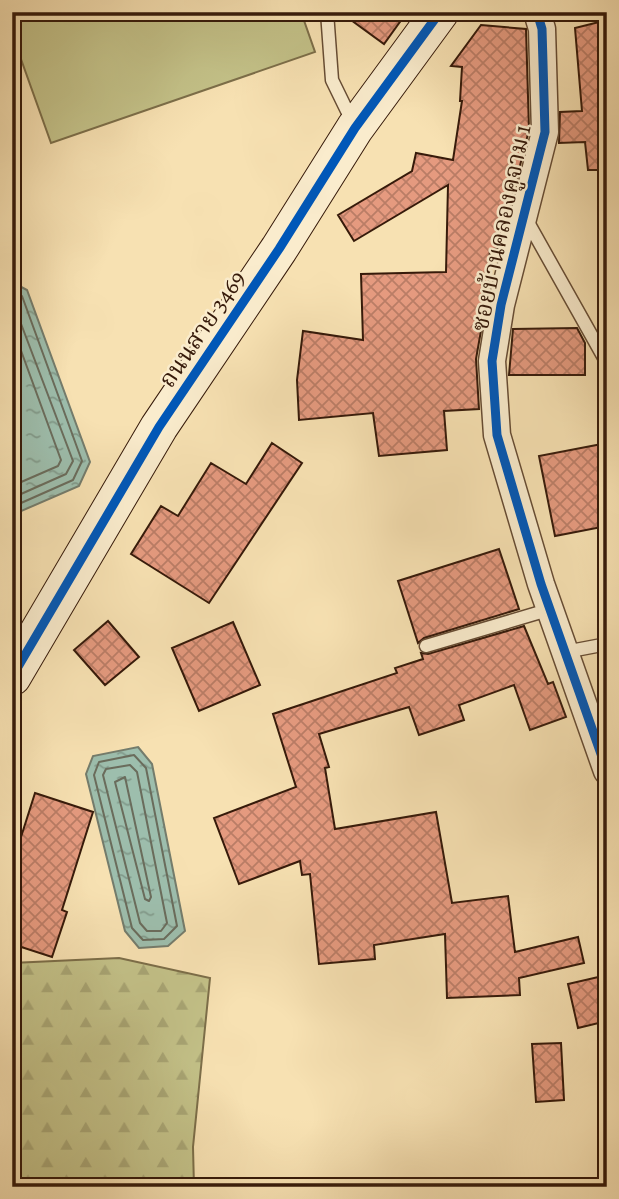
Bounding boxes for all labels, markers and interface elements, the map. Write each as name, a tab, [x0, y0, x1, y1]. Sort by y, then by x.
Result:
street label: ซอยบ้านคลองคูจาม 1	[463, 122, 539, 334]
street label: ถนนสาย 3469	[151, 264, 253, 394]

